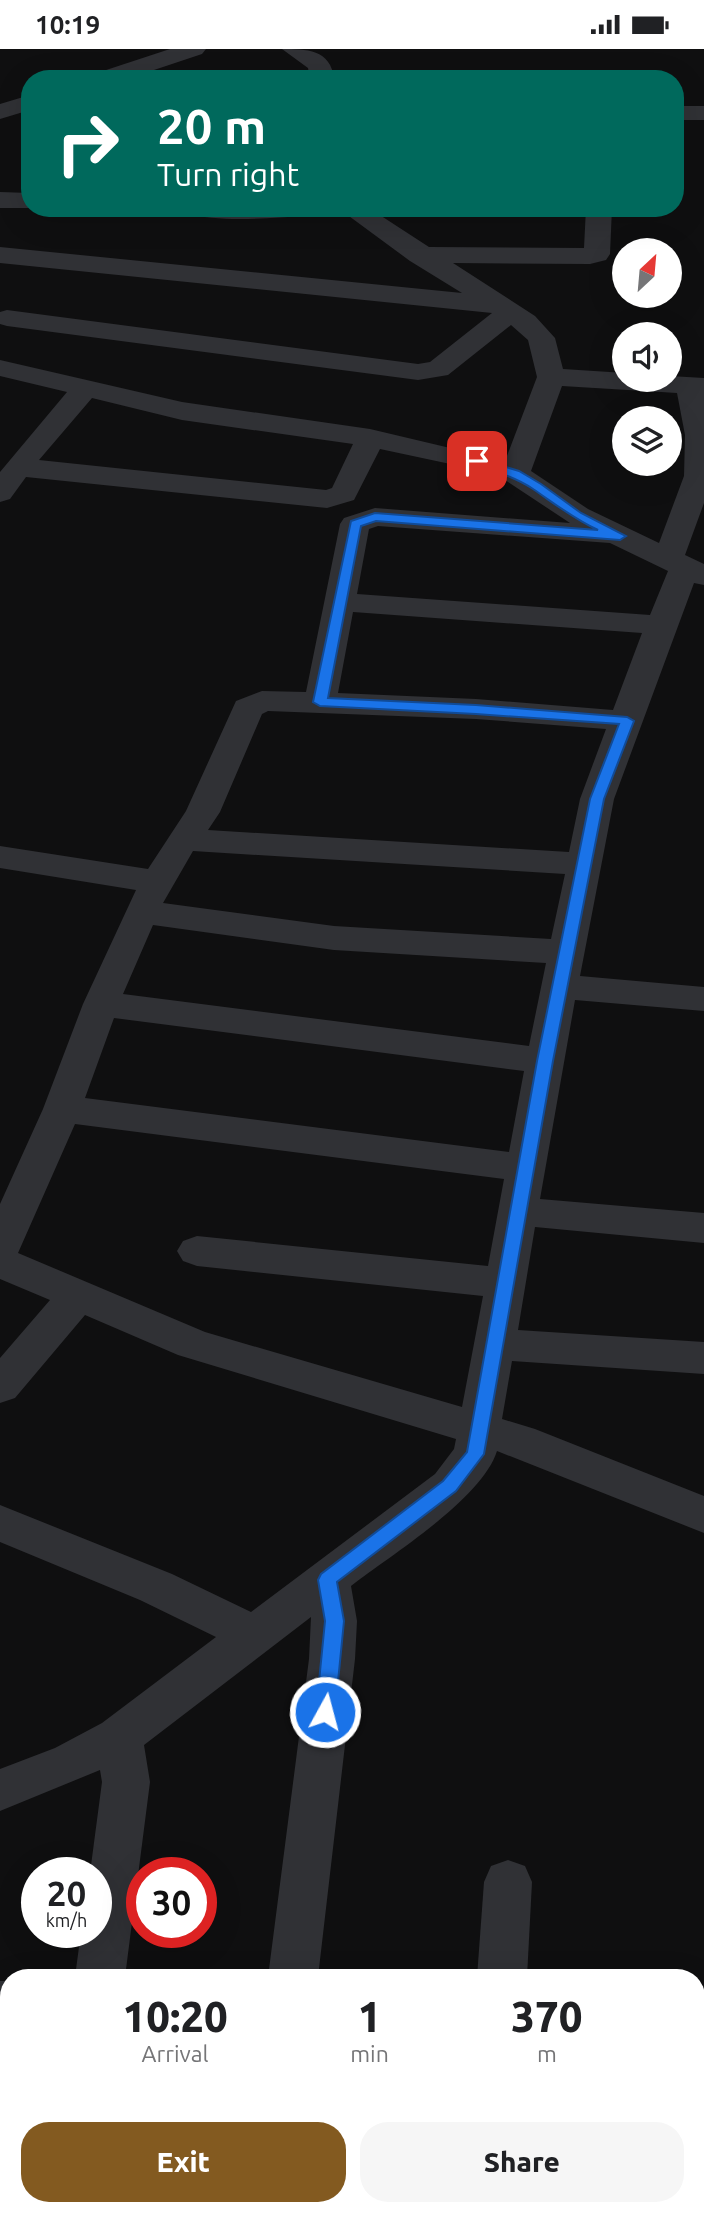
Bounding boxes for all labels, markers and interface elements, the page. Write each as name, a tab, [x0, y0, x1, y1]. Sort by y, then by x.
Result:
text: 10:19	[35, 10, 100, 39]
icon: right	[42, 98, 133, 189]
text: 20 m	[157, 98, 266, 153]
text: Turn right	[157, 156, 299, 192]
north arrow	[612, 238, 682, 308]
map controls	[612, 238, 682, 476]
button: sound	[612, 322, 682, 392]
button: layers	[612, 406, 682, 476]
pin	[447, 431, 507, 491]
icon: arrive	[458, 442, 496, 480]
position arrow	[288, 1675, 362, 1749]
speed limit sign: 30	[126, 1857, 217, 1948]
text: 20	[47, 1873, 86, 1913]
text: km/h	[46, 1910, 87, 1930]
text: 10:20	[123, 1993, 228, 2040]
text: 1	[358, 1993, 381, 2040]
text: 370	[511, 1993, 582, 2040]
text: Arrival	[142, 2041, 209, 2066]
text: min	[350, 2041, 389, 2066]
text: m	[537, 2041, 557, 2066]
button: Exit	[21, 2122, 346, 2202]
button: Share	[360, 2122, 684, 2202]

